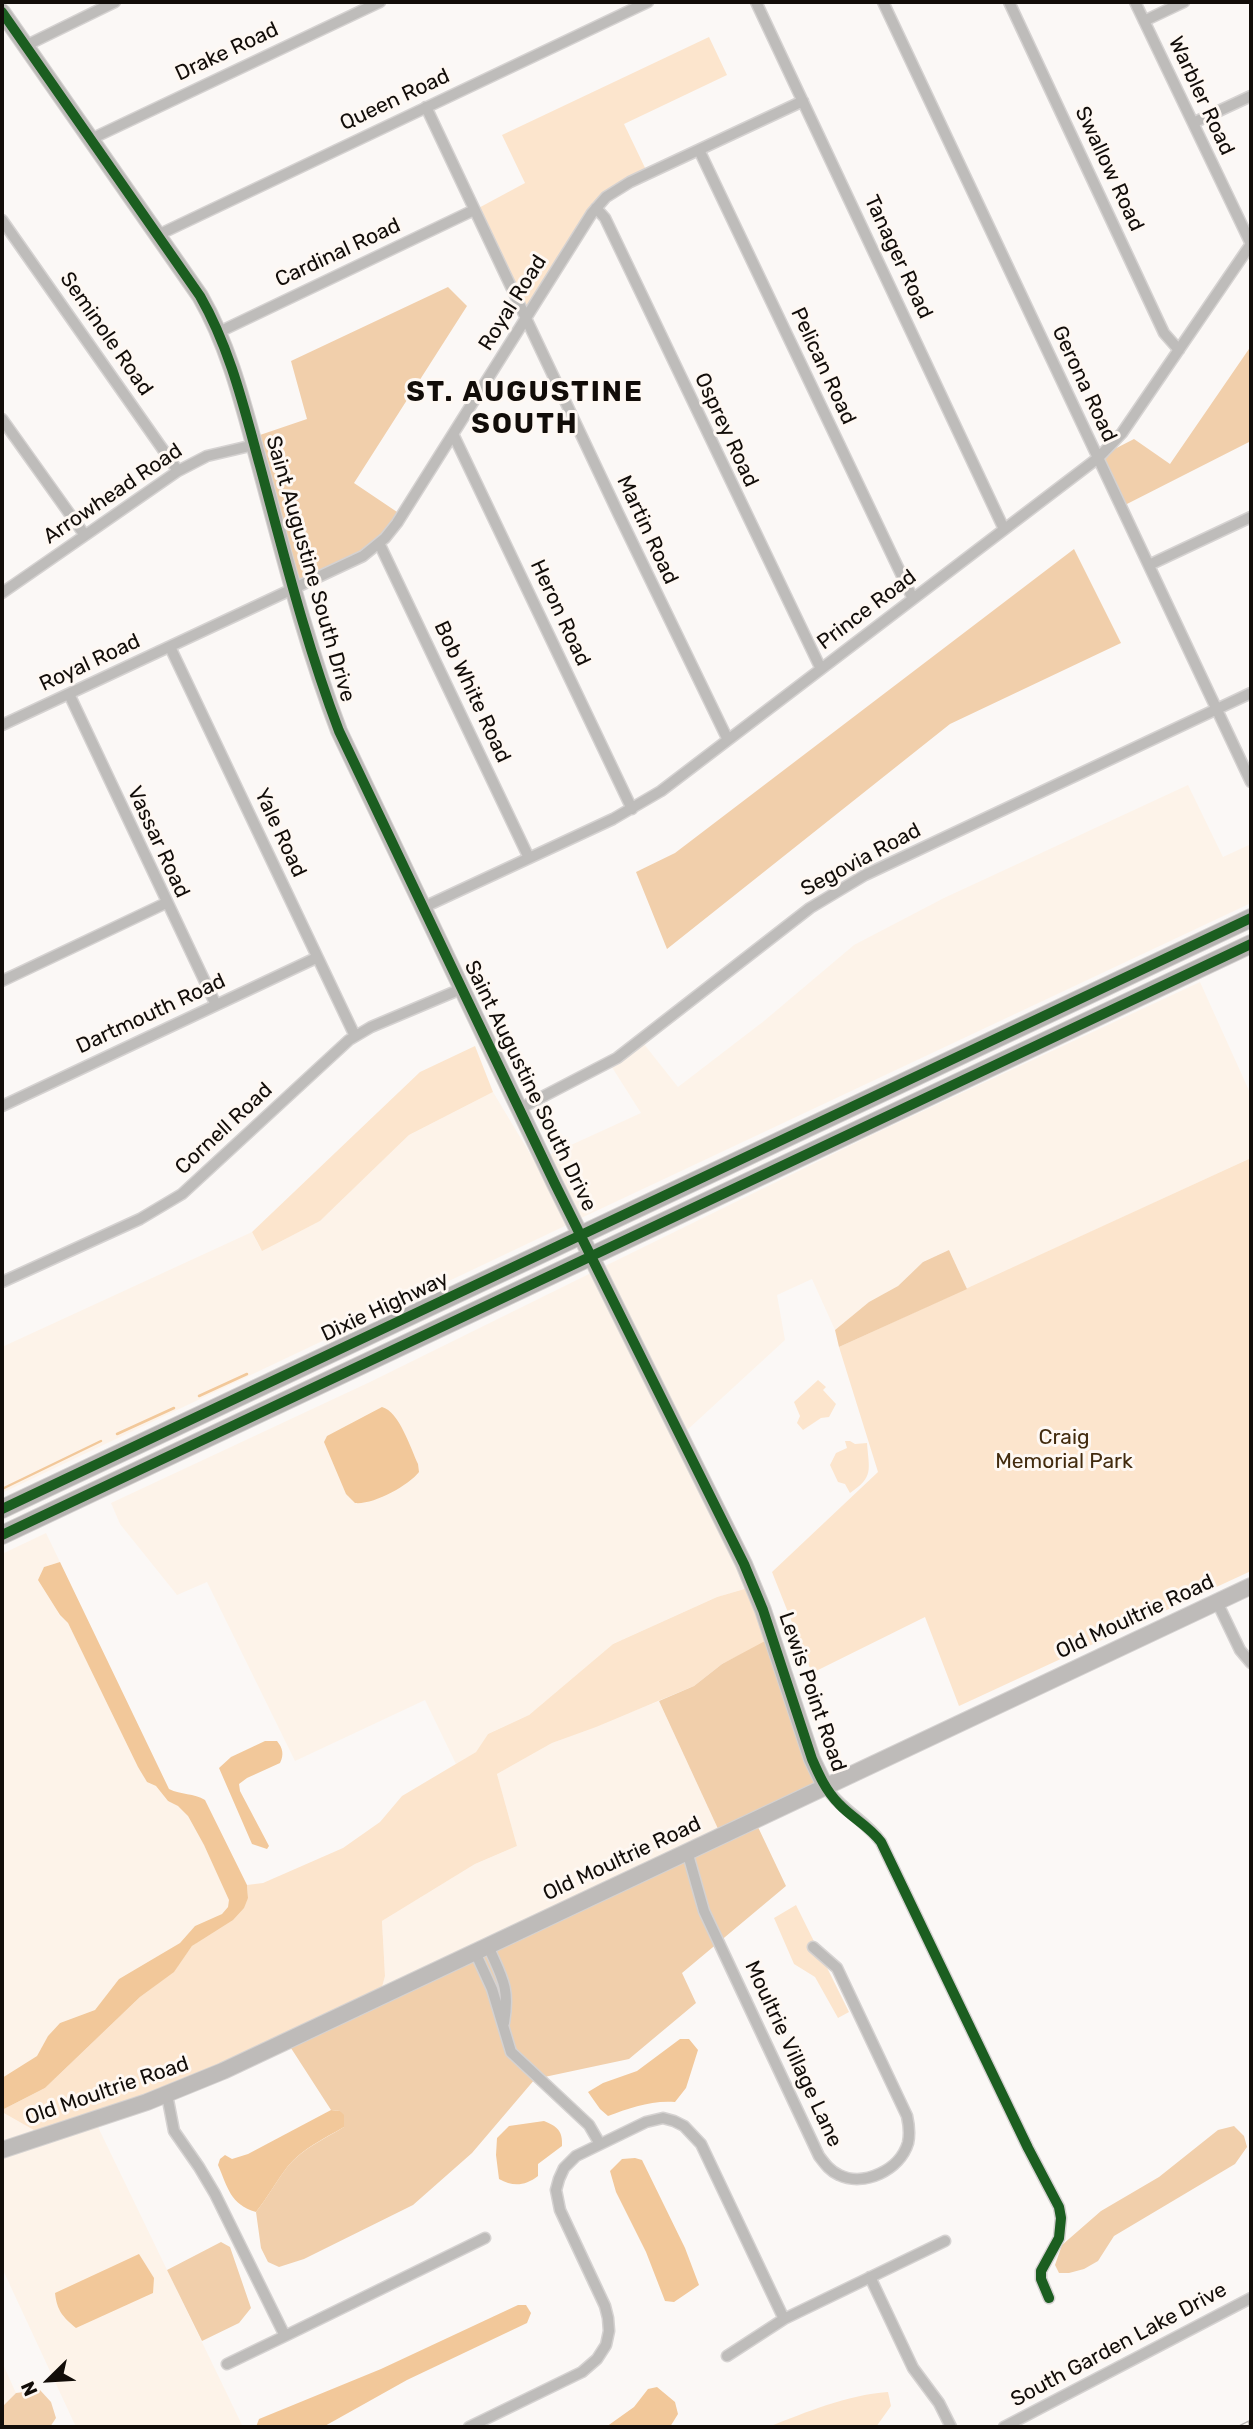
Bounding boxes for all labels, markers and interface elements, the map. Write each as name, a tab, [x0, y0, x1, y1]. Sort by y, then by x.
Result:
street label: Drake Road	[171, 17, 283, 87]
street label: Warbler Road	[1162, 33, 1240, 159]
street label: Queen Road	[336, 64, 454, 136]
street label: Swallow Road	[1069, 103, 1149, 235]
street label: Tanager Road	[858, 191, 938, 323]
street label: Cardinal Road	[271, 213, 405, 293]
street label: Royal Road	[474, 251, 552, 355]
street label: Seminole Road	[54, 267, 158, 401]
street label: Pelican Road	[785, 304, 861, 428]
street label: Gerona Road	[1046, 322, 1122, 446]
street label: Osprey Road	[689, 369, 763, 491]
district label: ST. AUGUSTINE SOUTH	[408, 376, 642, 442]
street label: Saint Augustine South Drive	[260, 433, 360, 705]
street label: Arrowhead Road	[39, 438, 187, 550]
street label: Martin Road	[611, 472, 683, 588]
street label: Heron Road	[524, 556, 596, 670]
street label: Prince Road	[812, 565, 922, 655]
street label: Bob White Road	[428, 617, 516, 767]
street label: Royal Road	[36, 629, 144, 697]
street label: Vassar Road	[121, 782, 195, 902]
street label: Yale Road	[249, 785, 311, 881]
street label: Segovia Road	[797, 818, 925, 902]
street label: Saint Augustine South Drive	[458, 957, 602, 1215]
street label: Dartmouth Road	[72, 968, 230, 1060]
street label: Cornell Road	[170, 1078, 278, 1180]
street label: Dixie Highway	[317, 1267, 453, 1347]
park label: Craig Memorial Park	[995, 1425, 1133, 1475]
street label: Old Moultrie Road	[1052, 1569, 1218, 1665]
street label: Lewis Point Road	[773, 1609, 851, 1775]
street label: Old Moultrie Road	[539, 1811, 705, 1907]
street label: Moultrie Village Lane	[739, 1957, 847, 2151]
street label: Old Moultrie Road	[22, 2051, 192, 2131]
street label: South Garden Lake Drive	[1007, 2277, 1231, 2413]
north arrow	[14, 2345, 84, 2415]
text: N	[16, 2378, 43, 2400]

